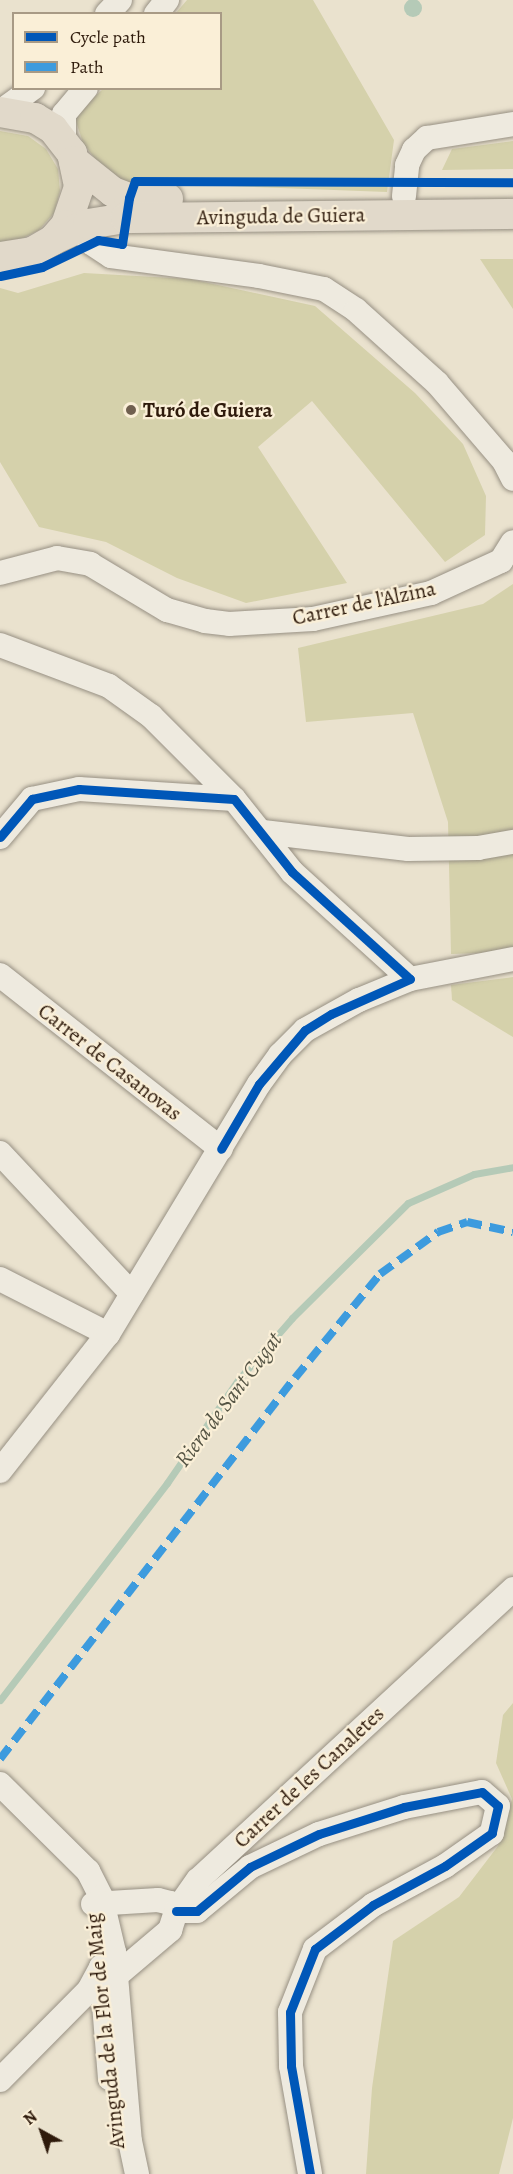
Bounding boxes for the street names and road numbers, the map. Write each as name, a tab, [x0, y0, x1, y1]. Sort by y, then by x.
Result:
street label: Avinguda de Guiera	[197, 202, 365, 230]
street label: Carrer de l'Alzina	[290, 576, 438, 630]
street label: Carrer de Casanovas	[33, 998, 187, 1126]
street label: Carrer de les Canaletes	[229, 1701, 389, 1853]
street label: Avinguda de la Flor de Maig	[80, 1912, 130, 2150]

